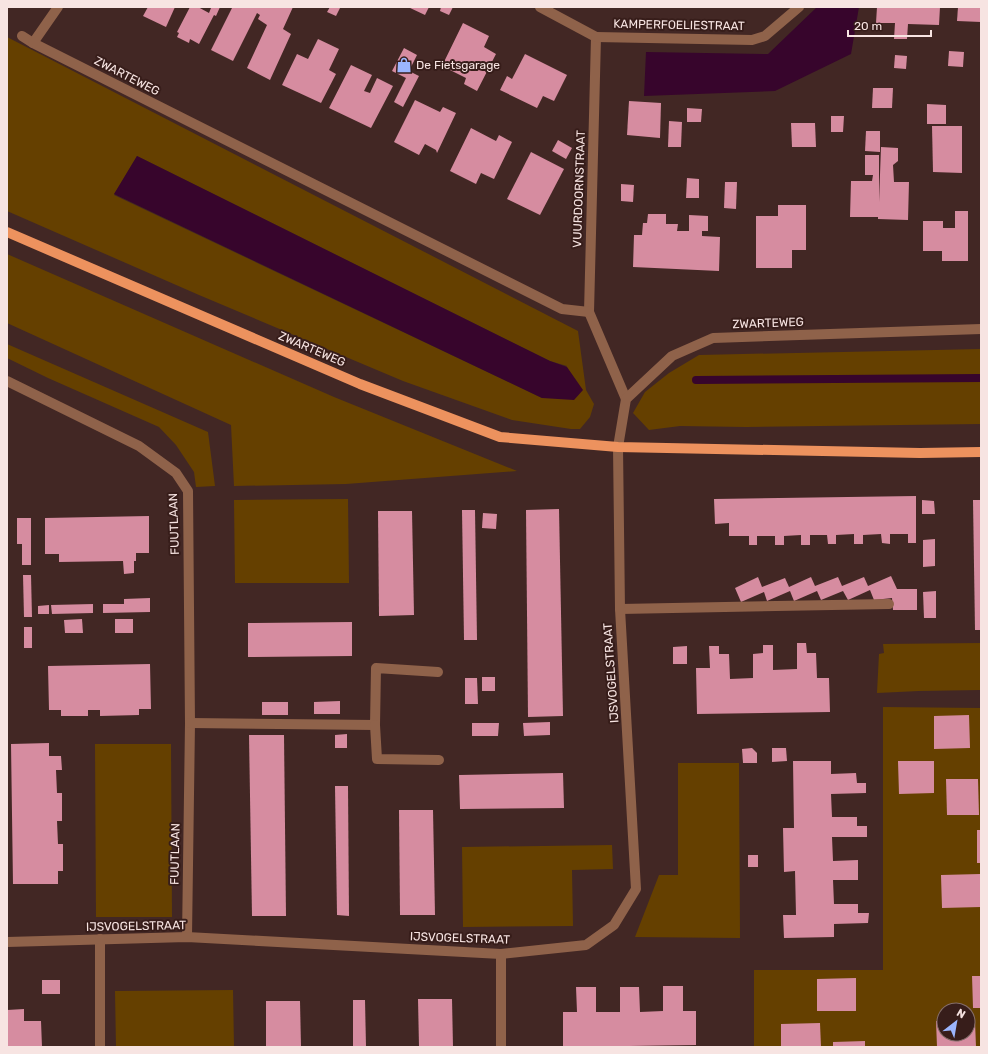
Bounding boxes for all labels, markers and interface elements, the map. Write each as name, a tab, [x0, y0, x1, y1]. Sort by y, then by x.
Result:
scale bar	[848, 12, 931, 38]
street label: KAMPERFOELIESTRAAT	[613, 17, 745, 33]
text: 20 m	[854, 19, 882, 33]
street label: ZWARTEWEG	[92, 54, 162, 98]
shop icon: De Fietsgarage	[395, 56, 413, 74]
place label: De Fietsgarage	[416, 58, 500, 72]
street label: VUURDOORNSTRAAT	[570, 130, 588, 248]
street label: ZWARTEWEG	[732, 315, 804, 331]
street label: ZWARTEWEG	[276, 329, 348, 369]
street label: FUUTLAAN	[166, 493, 182, 555]
street label: IJSVOGELSTRAAT	[601, 622, 621, 724]
street label: FUUTLAAN	[167, 823, 183, 885]
street label: IJSVOGELSTRAAT	[86, 918, 186, 934]
street label: IJSVOGELSTRAAT	[410, 929, 510, 947]
north arrow	[936, 1002, 976, 1042]
text: N	[954, 1006, 968, 1022]

